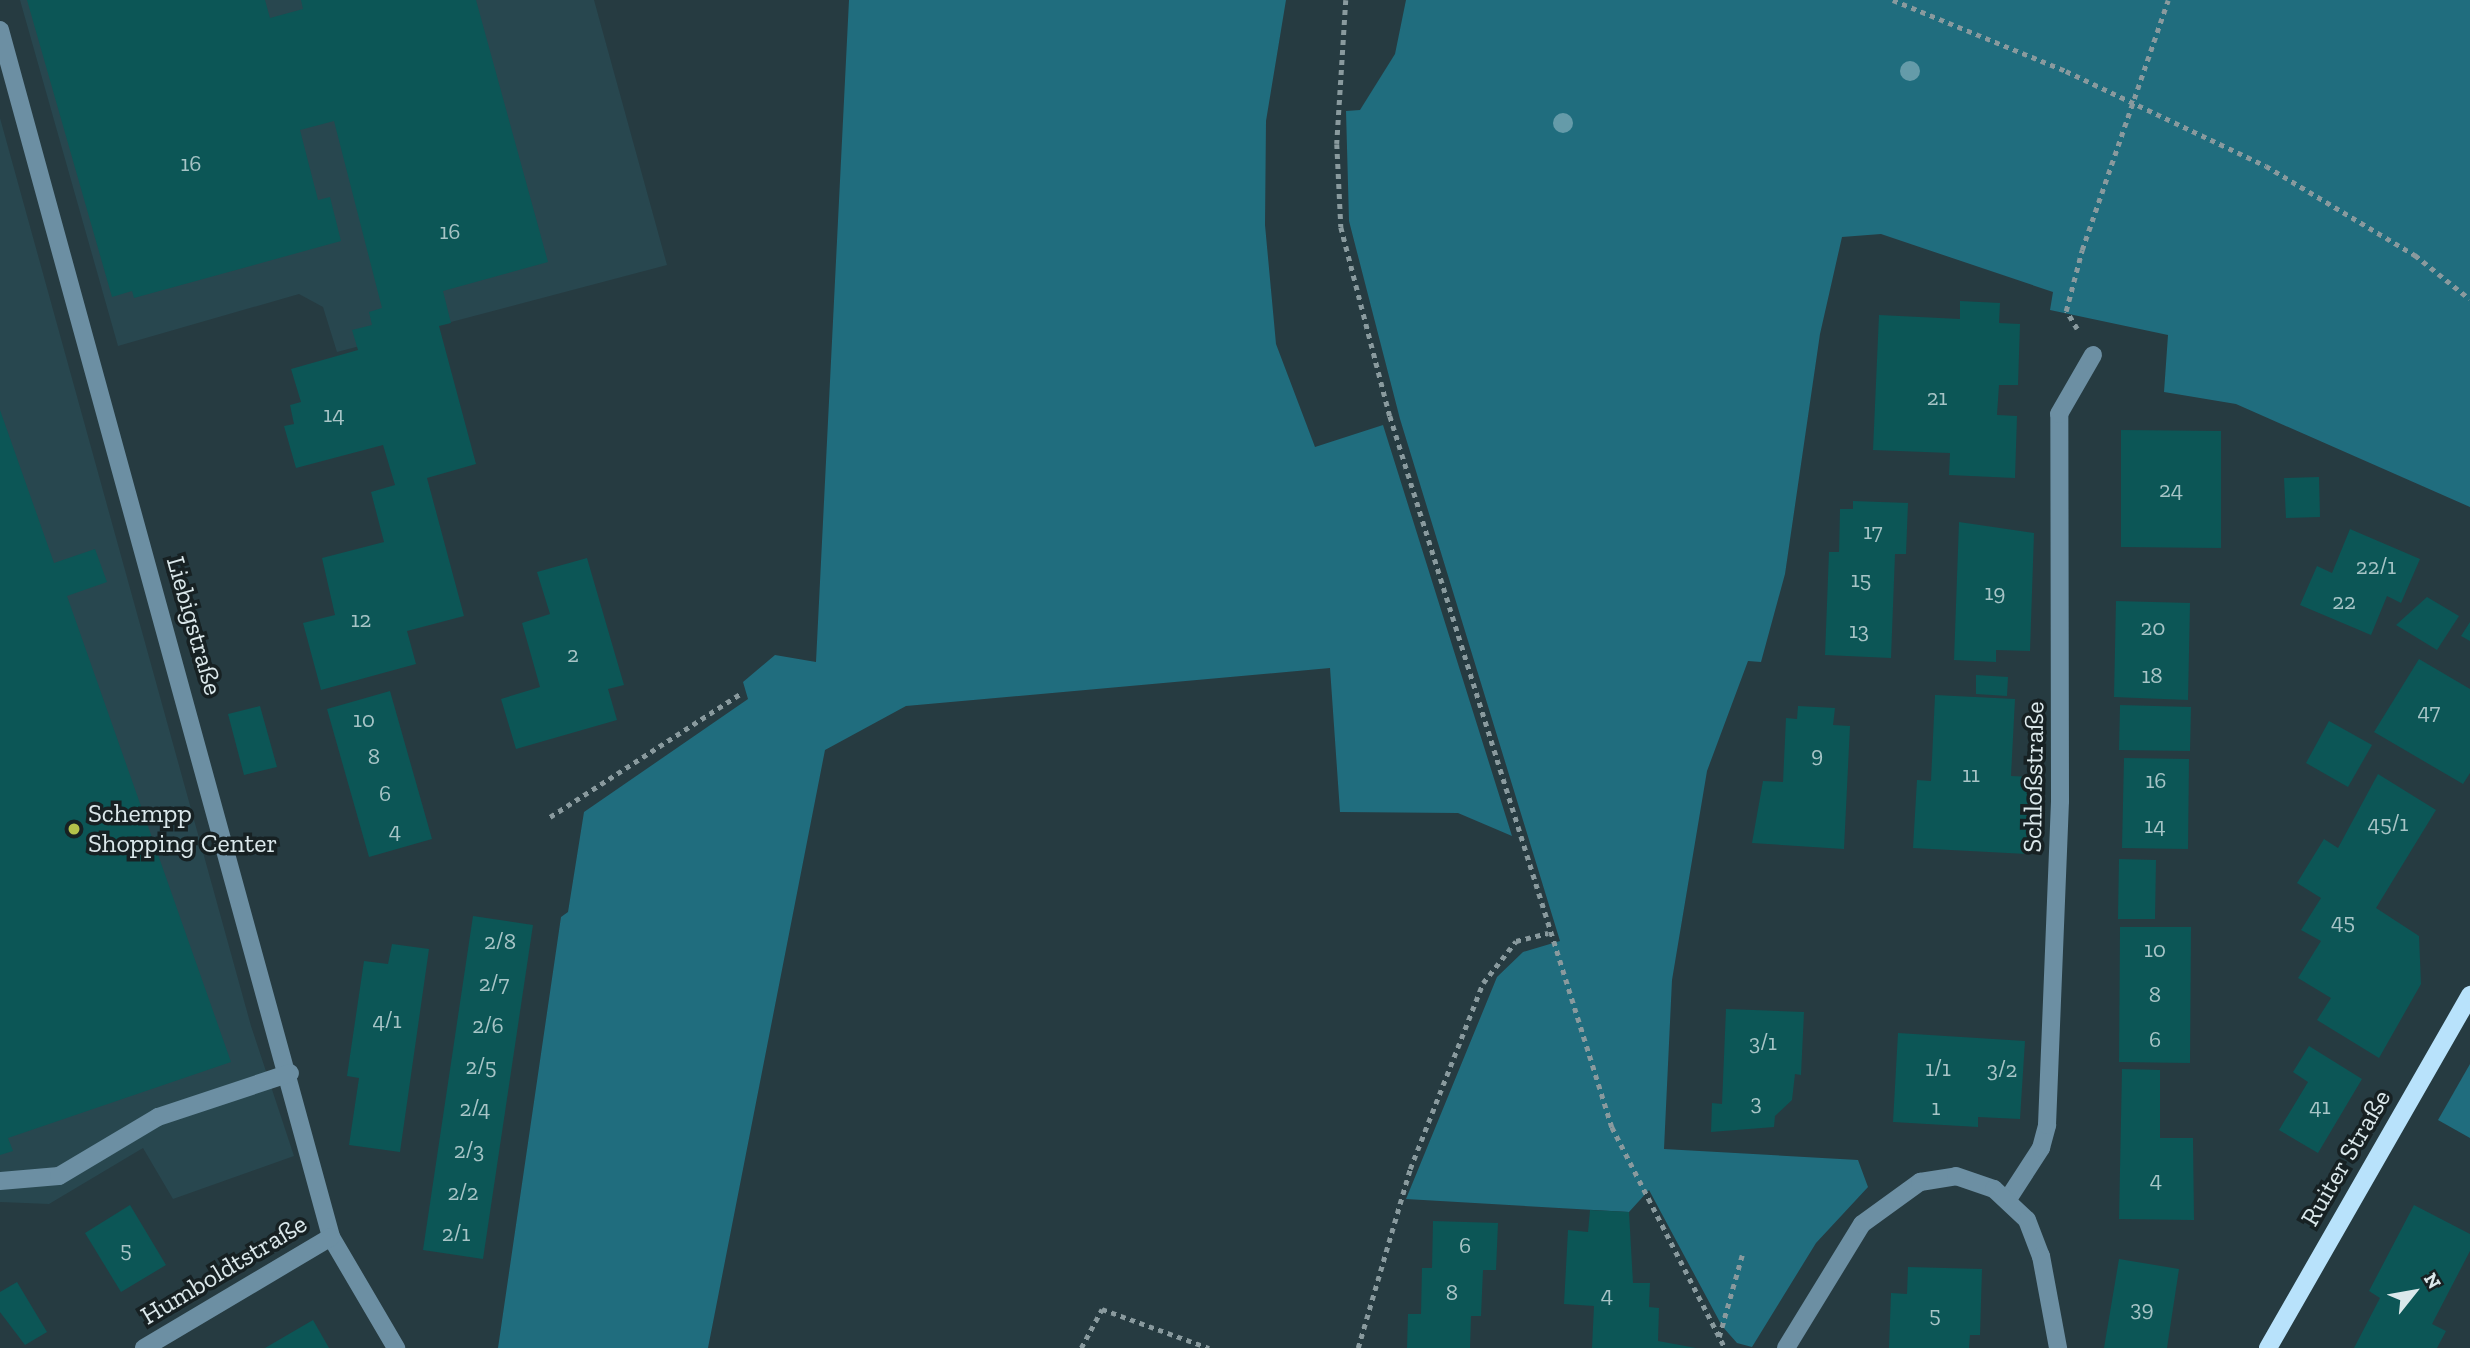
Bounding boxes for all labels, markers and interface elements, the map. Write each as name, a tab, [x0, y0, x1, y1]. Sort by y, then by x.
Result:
house number: 16	[180, 149, 202, 177]
house number: 16	[439, 217, 461, 245]
house number: 21	[1927, 383, 1947, 411]
house number: 14	[323, 400, 345, 428]
house number: 24	[2159, 475, 2183, 503]
house number: 17	[1863, 517, 1883, 545]
house number: 22/1	[2356, 552, 2396, 580]
street label: Liebigstraße	[159, 553, 229, 699]
house number: 15	[1851, 565, 1871, 593]
house number: 19	[1984, 578, 2006, 606]
house number: 22	[2332, 587, 2356, 615]
house number: 12	[351, 605, 371, 633]
house number: 20	[2140, 613, 2166, 641]
house number: 13	[1849, 616, 1869, 644]
house number: 2	[567, 640, 579, 668]
house number: 18	[2141, 661, 2163, 689]
house number: 47	[2418, 697, 2440, 725]
street label: Schloßstraße	[2017, 701, 2051, 853]
house number: 10	[353, 705, 375, 733]
house number: 9	[1811, 740, 1823, 768]
house number: 8	[368, 742, 380, 770]
house number: 11	[1962, 760, 1980, 788]
house number: 16	[2145, 766, 2167, 794]
house number: 6	[379, 779, 391, 807]
place label: Schempp Shopping Center	[88, 798, 277, 860]
house number: 45/1	[2368, 809, 2408, 837]
house number: 14	[2144, 811, 2166, 839]
house number: 4	[389, 816, 401, 844]
marker: Schempp Shopping Center	[66, 821, 82, 837]
house number: 45	[2331, 907, 2355, 935]
house number: 2/8	[484, 927, 516, 955]
house number: 10	[2144, 935, 2166, 963]
house number: 2/7	[479, 969, 509, 997]
house number: 8	[2149, 980, 2161, 1008]
house number: 4/1	[372, 1006, 402, 1034]
house number: 2/6	[472, 1011, 504, 1039]
house number: 6	[2149, 1025, 2161, 1053]
house number: 3/1	[1749, 1028, 1777, 1056]
house number: 2/5	[466, 1052, 496, 1080]
house number: 1/1	[1925, 1054, 1951, 1082]
house number: 3/2	[1987, 1055, 2017, 1083]
street label: Ruiter Straße	[2294, 1084, 2398, 1232]
house number: 3	[1750, 1088, 1762, 1116]
house number: 41	[2309, 1092, 2331, 1120]
house number: 1	[1932, 1093, 1940, 1121]
house number: 2/4	[460, 1094, 490, 1122]
house number: 2/3	[454, 1136, 484, 1164]
house number: 4	[2150, 1165, 2162, 1193]
house number: 2/2	[447, 1178, 479, 1206]
street label: Humboldtstraße	[135, 1208, 313, 1332]
house number: 2/1	[442, 1219, 470, 1247]
house number: 6	[1459, 1231, 1471, 1259]
house number: 5	[120, 1235, 132, 1263]
north arrow	[2379, 1257, 2449, 1327]
text: N	[2419, 1269, 2446, 1293]
house number: 8	[1446, 1278, 1458, 1306]
house number: 4	[1601, 1280, 1613, 1308]
house number: 39	[2130, 1294, 2154, 1322]
house number: 5	[1929, 1300, 1941, 1328]

